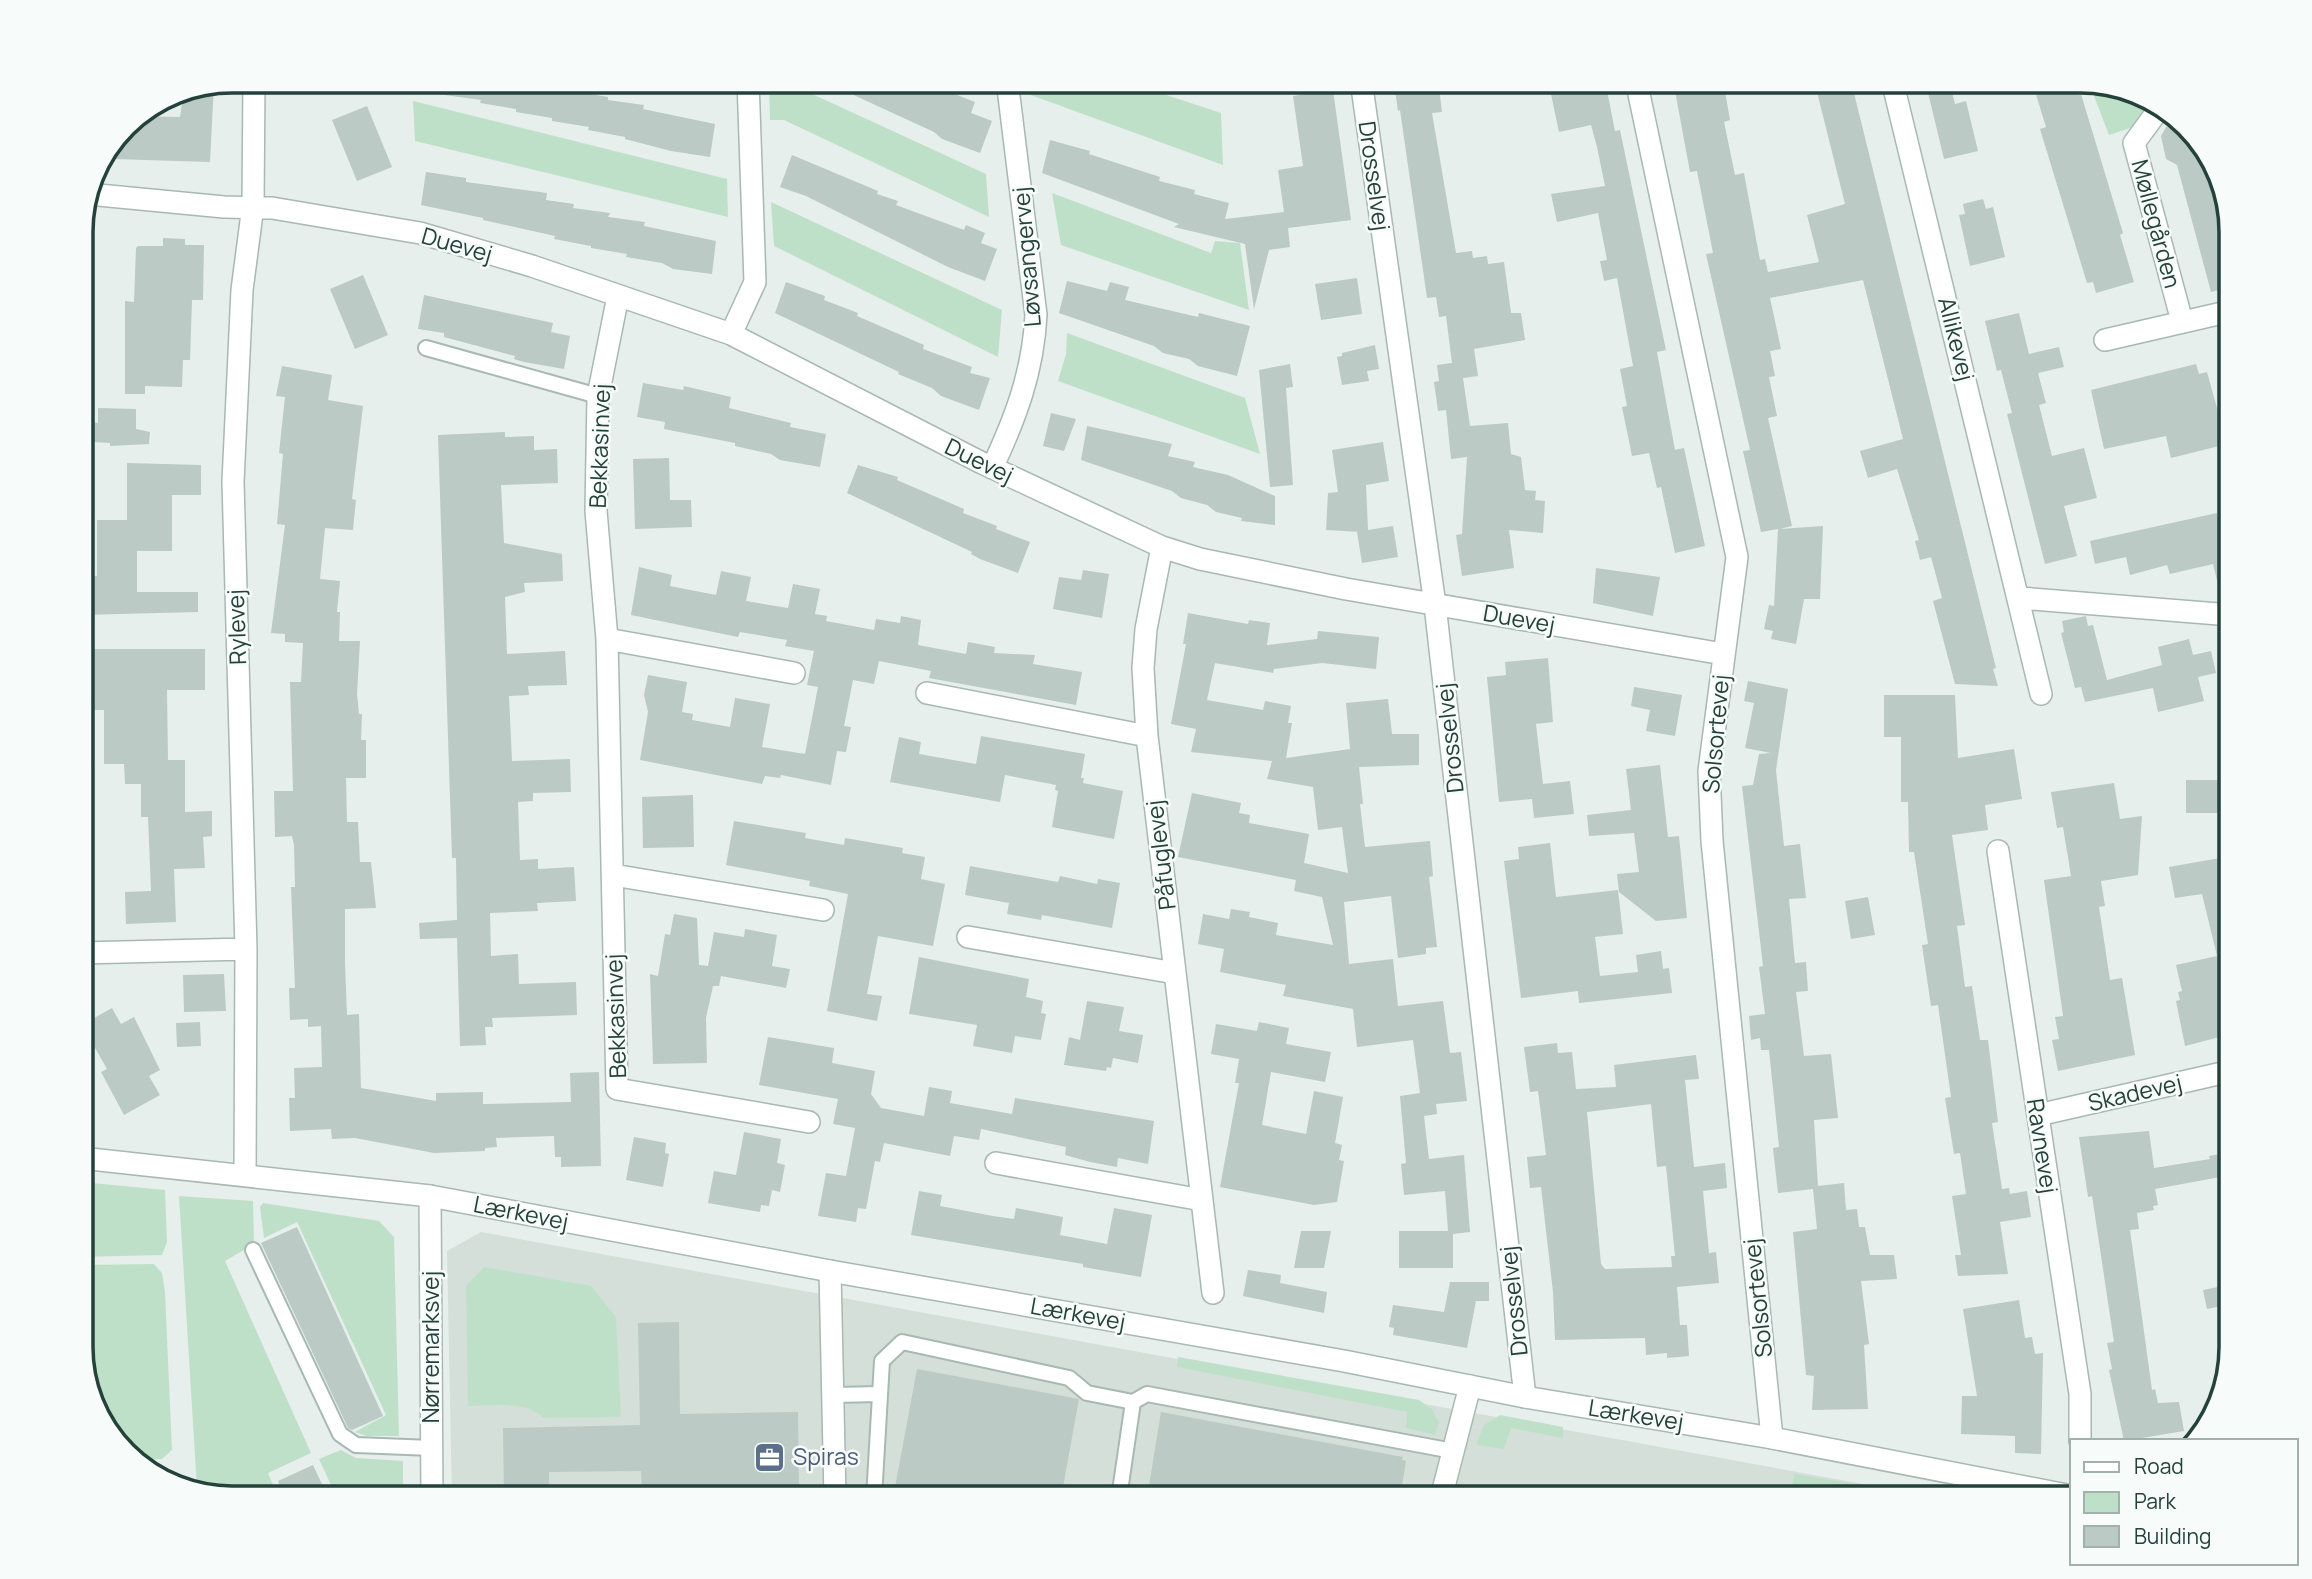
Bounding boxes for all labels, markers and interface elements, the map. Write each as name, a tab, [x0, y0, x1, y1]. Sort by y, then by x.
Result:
street label: Drosselvej	[1351, 119, 1399, 233]
street label: Møllegården	[2124, 156, 2189, 292]
street label: Løvsangervej	[1004, 186, 1048, 328]
street label: Duevej	[418, 219, 497, 269]
street label: Allikevej	[1931, 294, 1983, 384]
street label: Bekkasinvej	[581, 383, 617, 509]
street label: Duevej	[940, 430, 1019, 490]
street label: Rylevej	[219, 589, 253, 665]
street label: Duevej	[1481, 596, 1558, 640]
street label: Solsortevej	[1694, 673, 1736, 795]
street label: Drosselvej	[1427, 682, 1471, 795]
street label: Påfuglevej	[1137, 798, 1183, 912]
street label: Bekkasinvej	[597, 953, 633, 1079]
street label: Skadevej	[2085, 1066, 2185, 1118]
street label: Ravnevej	[2020, 1096, 2066, 1196]
street label: Lærkevej	[471, 1187, 572, 1237]
street label: Solsortevej	[1735, 1237, 1779, 1359]
street label: Drosselvej	[1491, 1245, 1535, 1358]
street label: Nørremarksvej	[414, 1271, 446, 1423]
street label: Lærkevej	[1028, 1289, 1128, 1337]
street label: Lærkevej	[1586, 1391, 1686, 1437]
legend	[2070, 1439, 2298, 1565]
office icon: Spiras	[753, 1440, 787, 1474]
place label: Spiras	[793, 1440, 859, 1472]
text: Road	[2134, 1452, 2184, 1480]
text: Park	[2134, 1487, 2176, 1515]
text: Building	[2134, 1522, 2211, 1550]

